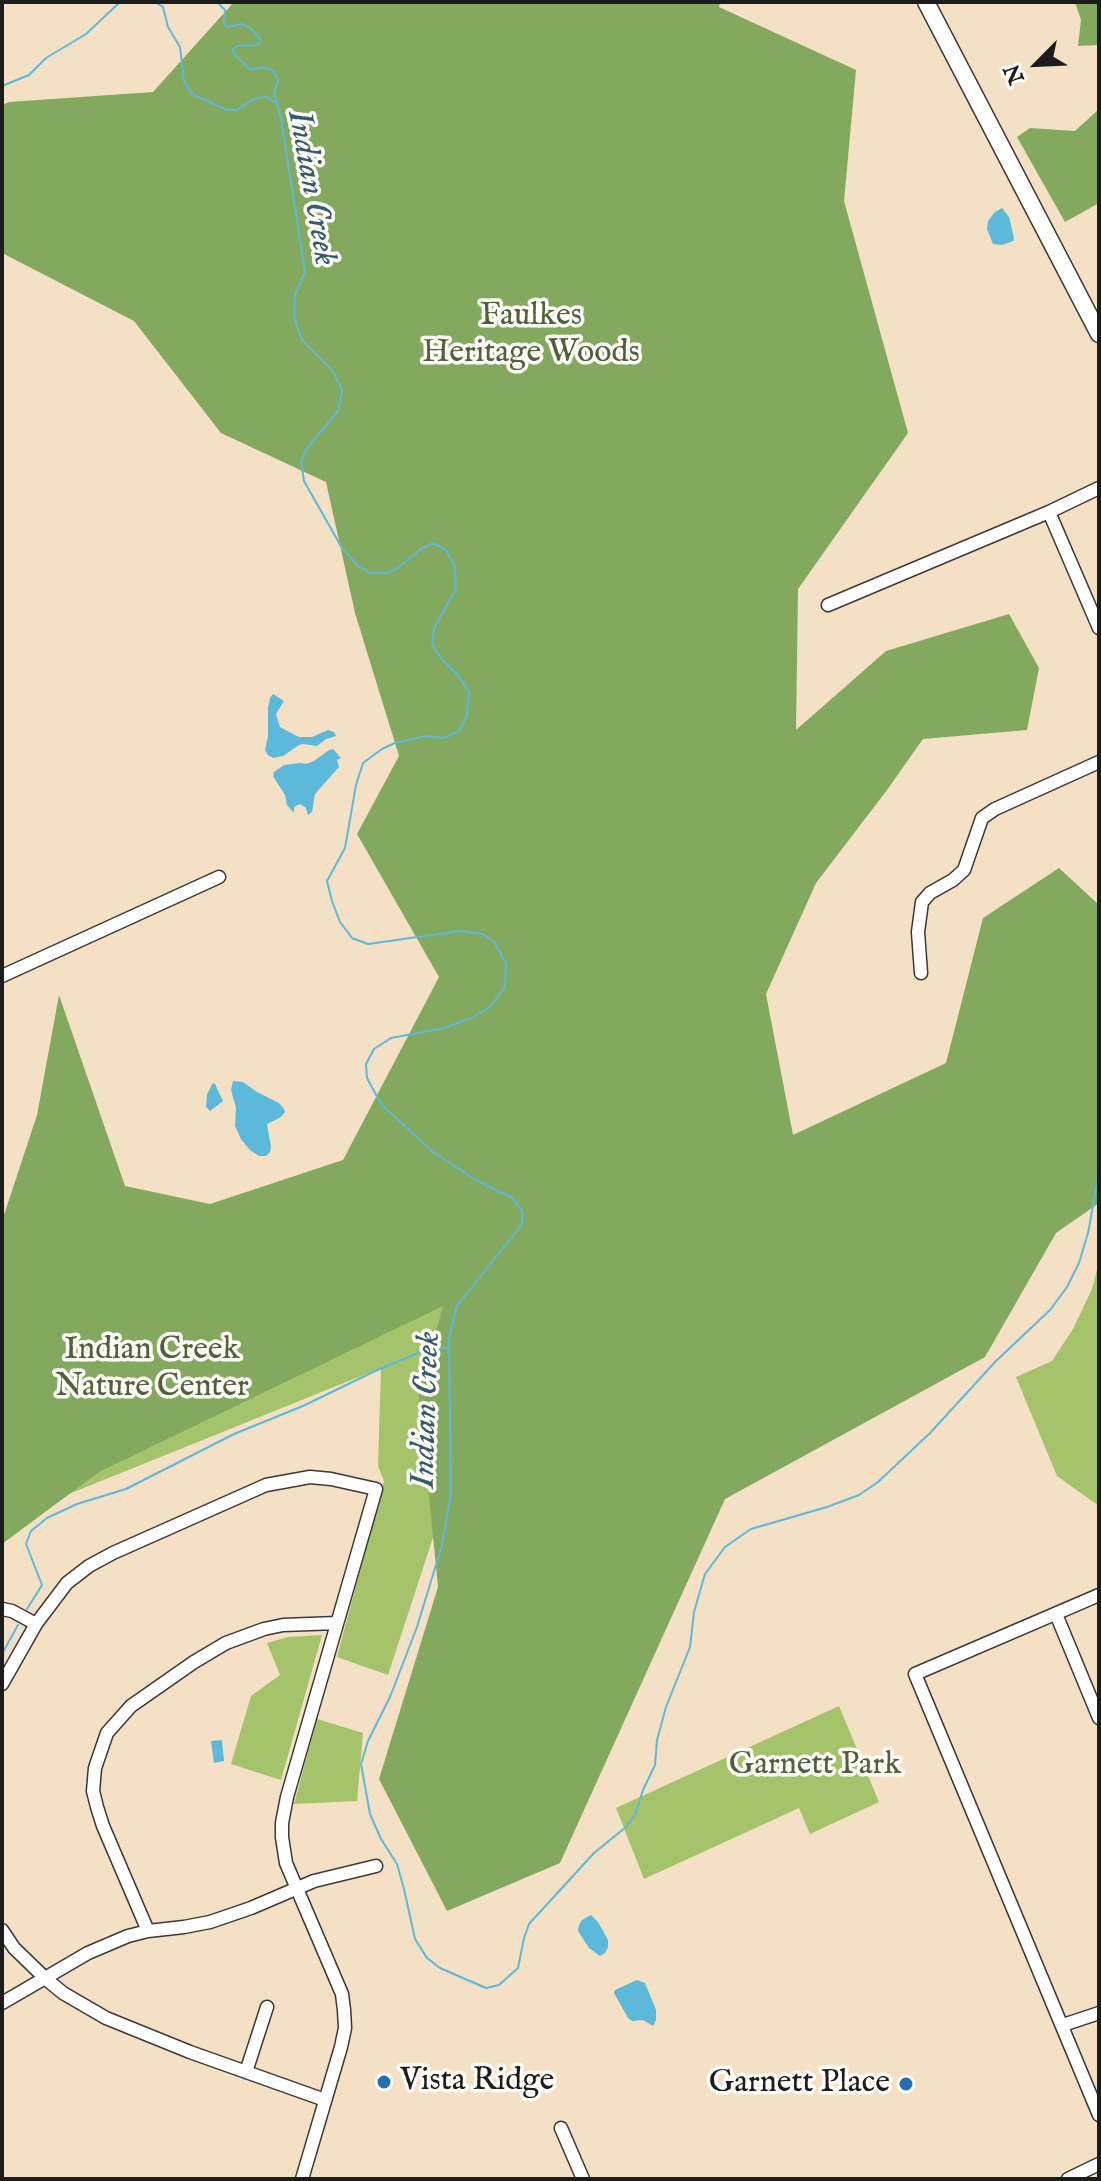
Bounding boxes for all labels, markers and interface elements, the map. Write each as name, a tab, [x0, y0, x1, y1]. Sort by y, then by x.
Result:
north arrow	[997, 24, 1077, 104]
text: N	[998, 59, 1032, 88]
water label: Indian Creek	[276, 107, 344, 269]
park label: Faulkes Heritage Woods	[422, 298, 640, 373]
water label: Indian Creek	[405, 1331, 451, 1489]
park label: Indian Creek Nature Center	[55, 1332, 249, 1407]
park label: Garnett Park	[729, 1747, 901, 1785]
place label: Vista Ridge	[400, 2063, 554, 2101]
place label: Garnett Place	[709, 2065, 890, 2103]
marker: Vista Ridge	[375, 2073, 393, 2091]
marker: Garnett Place	[897, 2075, 915, 2093]

